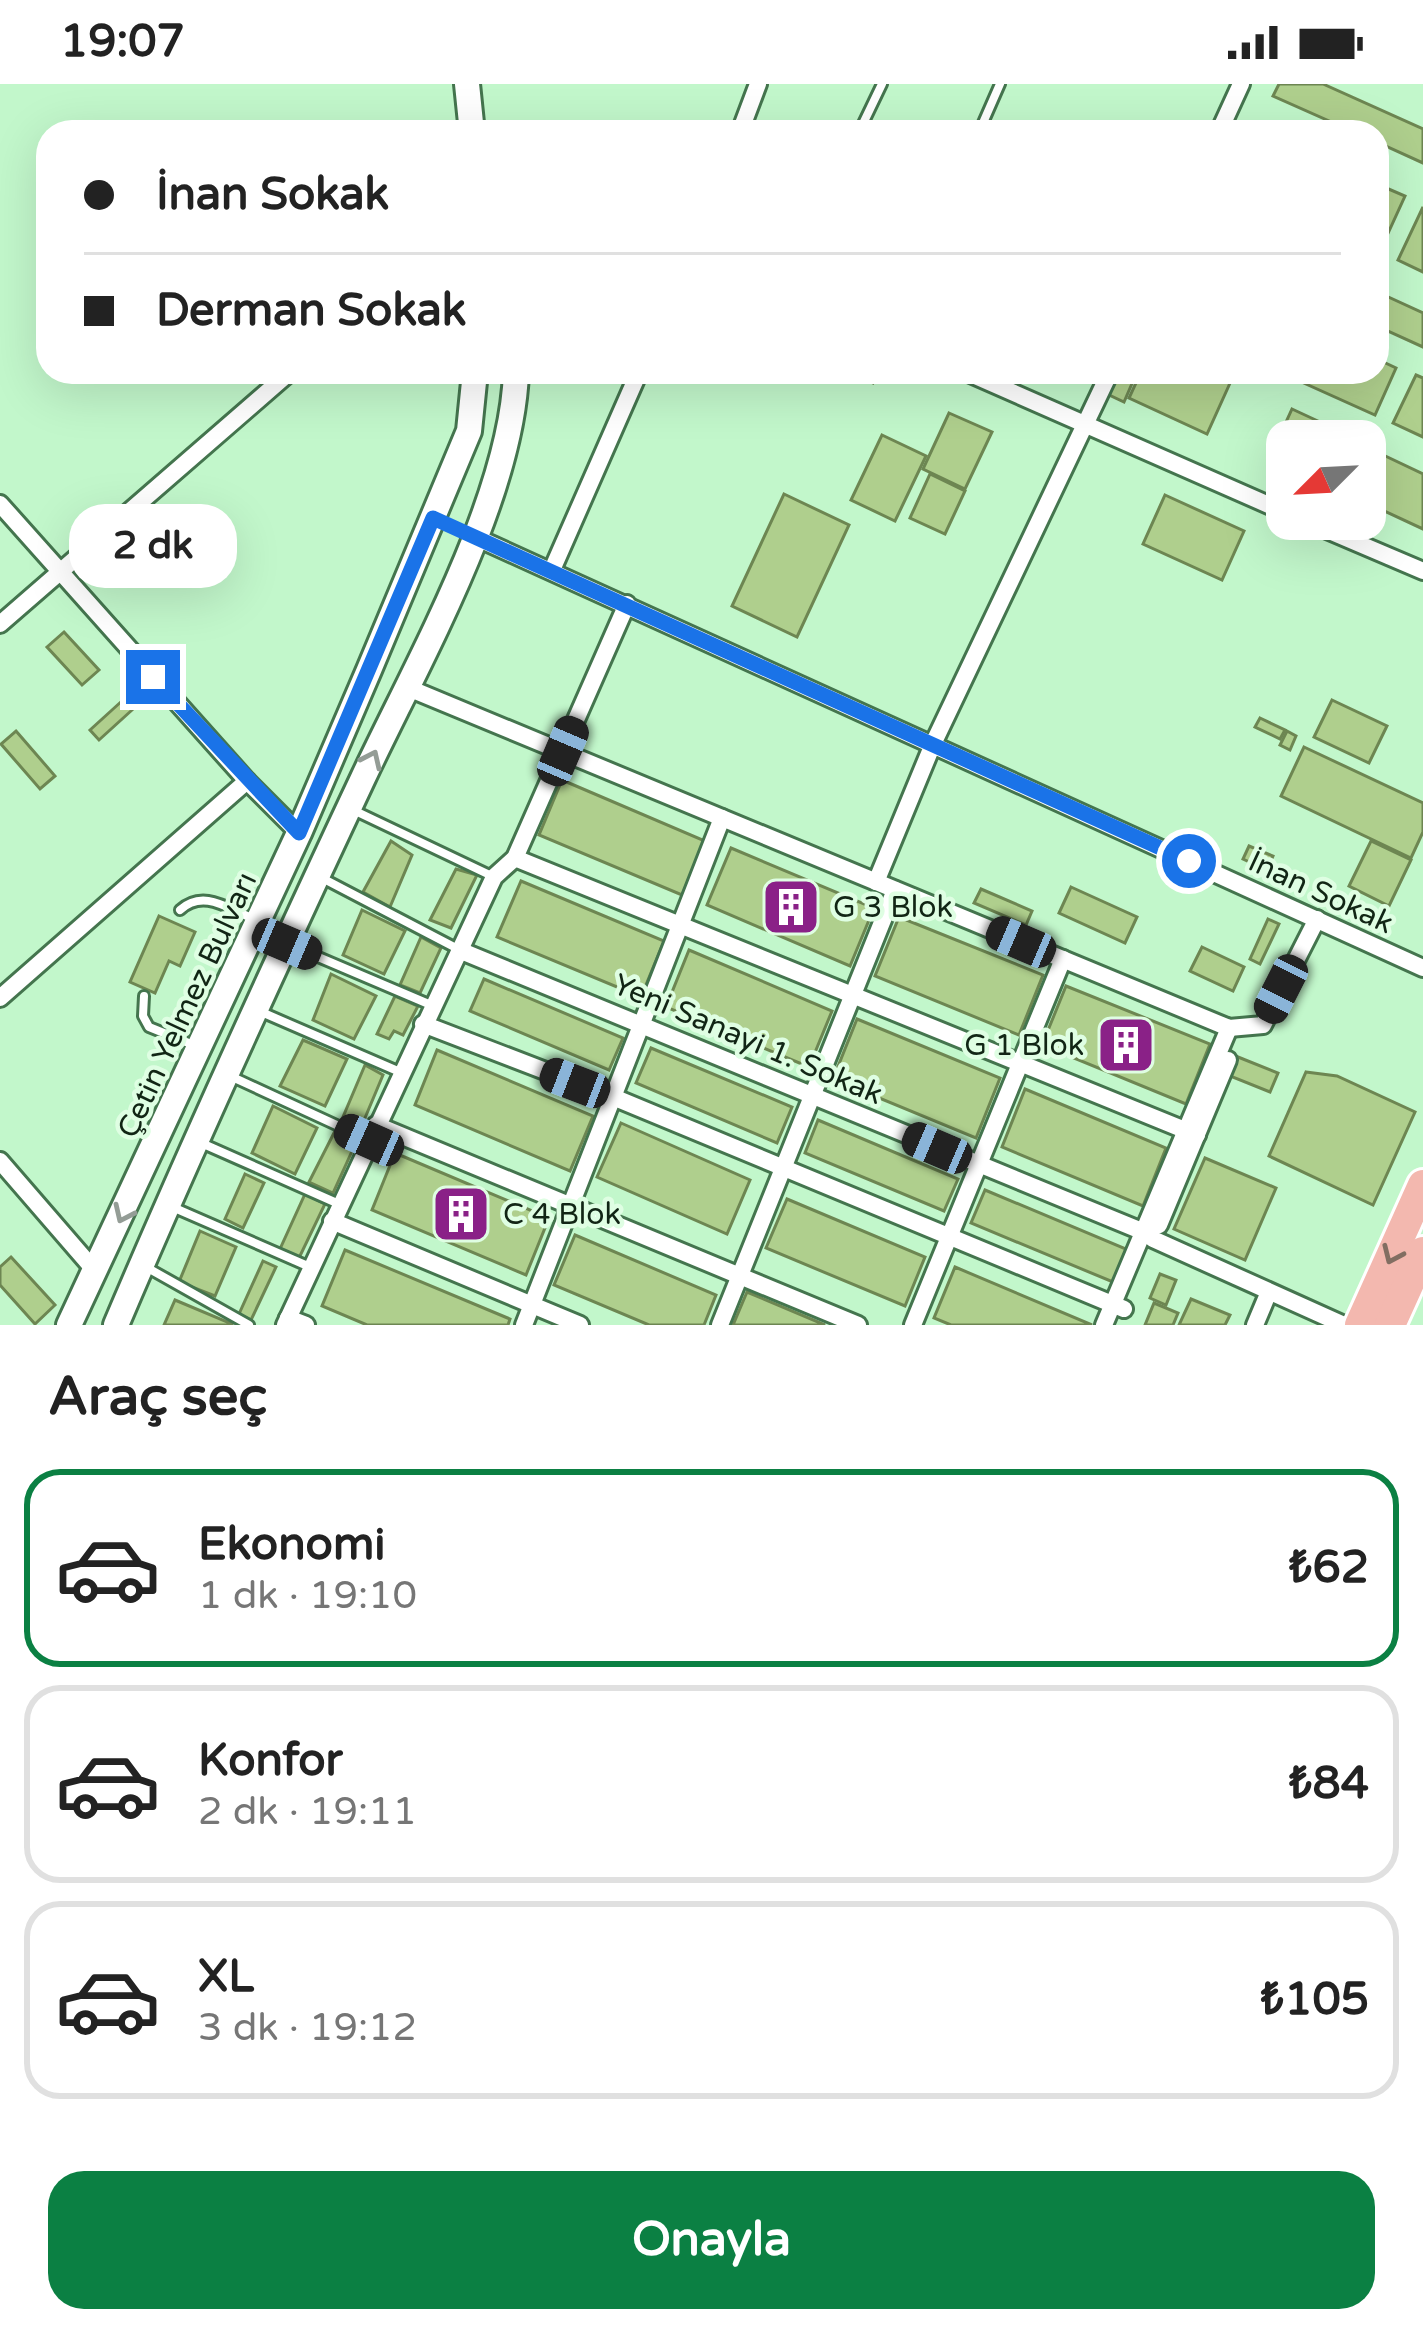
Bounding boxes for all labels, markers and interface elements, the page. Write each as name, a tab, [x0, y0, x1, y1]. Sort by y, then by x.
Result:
text: 19:07	[60, 15, 185, 69]
text: İnan Sokak	[156, 168, 389, 222]
text: Derman Sokak	[156, 284, 466, 338]
north arrow	[1266, 420, 1386, 540]
map controls	[1266, 420, 1386, 540]
callout: 2 dk	[69, 503, 237, 587]
text: 2 dk	[113, 522, 193, 569]
route end	[126, 650, 180, 704]
car	[532, 711, 594, 791]
one-way arrow	[358, 750, 381, 771]
route start	[1162, 834, 1216, 888]
street label: İnan Sokak	[1243, 843, 1399, 942]
street label: Çetin Yelmez Bulvarı	[110, 867, 265, 1144]
building icon: G 3 Blok	[760, 876, 822, 938]
place label: G 3 Blok	[833, 889, 953, 926]
car	[981, 911, 1061, 973]
car	[247, 913, 327, 975]
car	[1249, 949, 1313, 1029]
street label: Yeni Sanayi 1. Sokak	[607, 966, 888, 1113]
building icon: G 1 Blok	[1095, 1014, 1157, 1076]
place label: G 1 Blok	[964, 1027, 1084, 1064]
car	[535, 1053, 615, 1113]
car	[329, 1109, 409, 1171]
car	[897, 1117, 977, 1179]
building icon: C 4 Blok	[430, 1183, 492, 1245]
place label: C 4 Blok	[503, 1196, 621, 1233]
one-way arrow	[114, 1202, 137, 1223]
one-way arrow	[1382, 1243, 1406, 1264]
text: Araç seç	[48, 1364, 267, 1429]
icon: car	[54, 1514, 162, 1622]
text: Ekonomi	[198, 1518, 385, 1572]
text: ₺62	[1289, 1541, 1369, 1595]
text: 1 dk · 19:10	[198, 1572, 417, 1619]
icon: car	[54, 1730, 162, 1838]
text: Konfor	[198, 1734, 343, 1788]
text: ₺84	[1289, 1757, 1369, 1811]
text: 2 dk · 19:11	[198, 1788, 417, 1835]
icon: car	[54, 1946, 162, 2054]
text: XL	[198, 1950, 254, 2004]
text: ₺105	[1260, 1973, 1369, 2027]
text: 3 dk · 19:12	[198, 2004, 417, 2051]
button: Onayla	[48, 2171, 1375, 2309]

